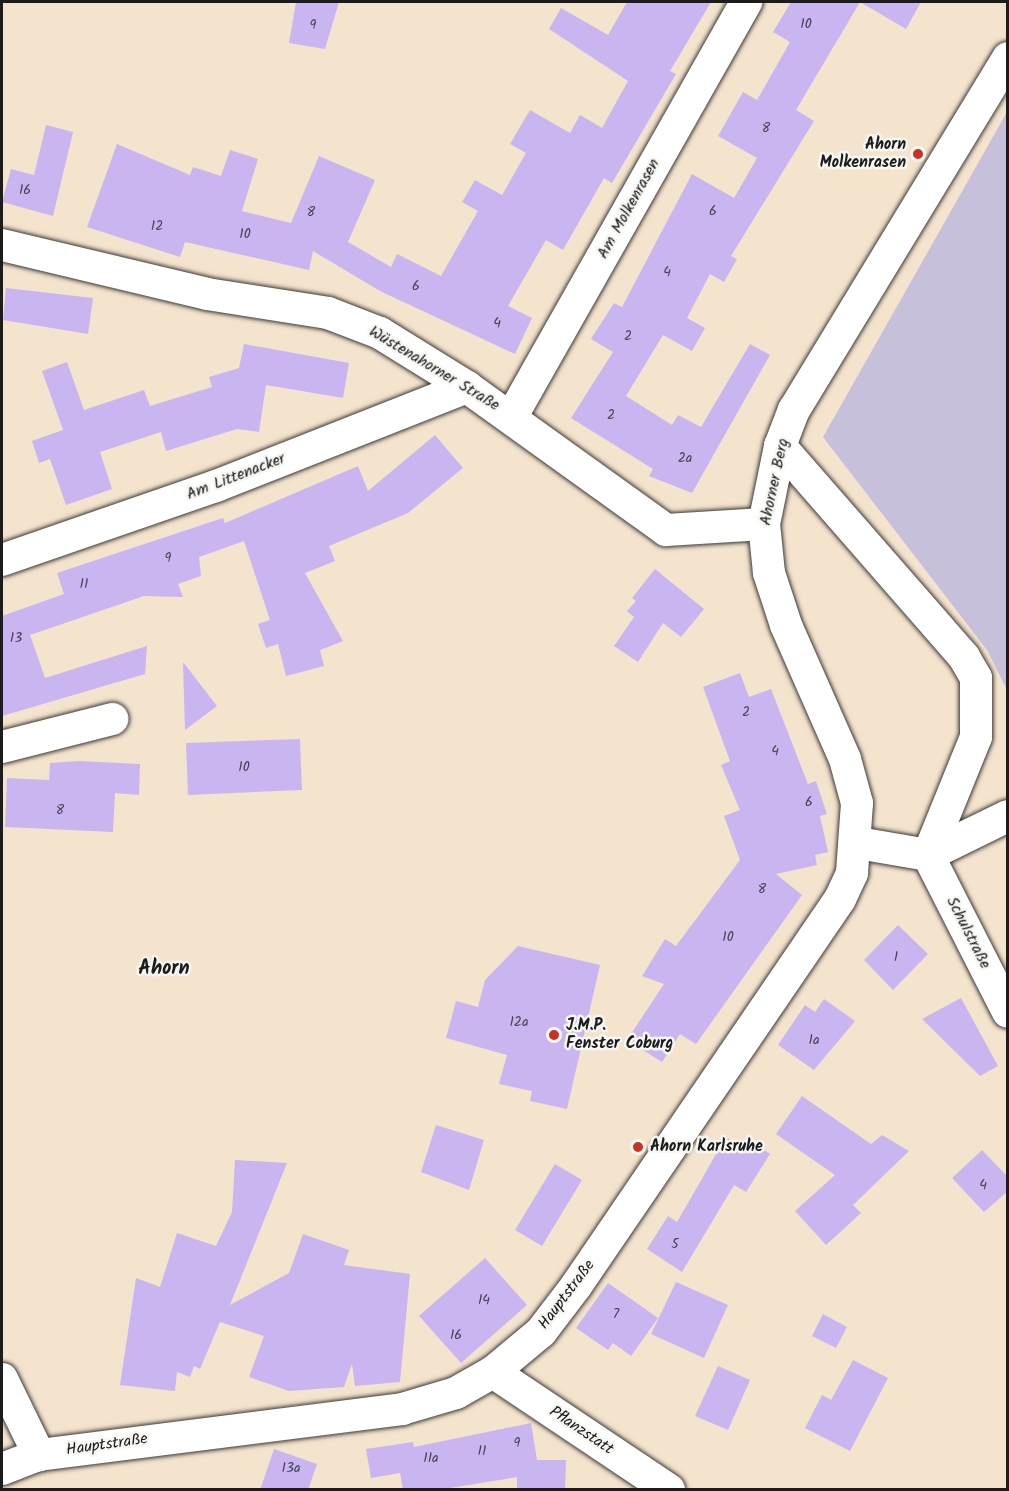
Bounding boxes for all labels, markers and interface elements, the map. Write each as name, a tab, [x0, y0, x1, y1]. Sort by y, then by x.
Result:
house number: 10	[800, 16, 812, 32]
house number: 9	[310, 17, 316, 33]
house number: 8	[762, 120, 770, 136]
place label: Ahorn Molkenrasen	[820, 135, 906, 173]
marker: Ahorn Molkenrasen	[911, 147, 925, 161]
street label: Am Molkenrasen	[594, 156, 664, 262]
house number: 16	[19, 182, 31, 198]
house number: 6	[709, 203, 717, 219]
house number: 8	[307, 204, 315, 220]
house number: 12	[151, 218, 163, 234]
house number: 10	[239, 226, 251, 242]
house number: 4	[663, 264, 671, 280]
house number: 6	[412, 278, 420, 294]
house number: 4	[493, 315, 501, 331]
street label: Wüstenahorner Straße	[365, 322, 503, 416]
house number: 2	[624, 328, 632, 344]
house number: 2	[607, 407, 615, 423]
street label: Ahorner Berg	[756, 437, 794, 527]
street label: Am Littenacker	[184, 449, 288, 505]
house number: 2a	[678, 450, 692, 466]
house number: 9	[165, 550, 171, 566]
house number: 11	[80, 576, 88, 592]
house number: 13	[10, 630, 22, 646]
house number: 2	[742, 704, 750, 720]
house number: 4	[771, 743, 779, 759]
house number: 10	[238, 759, 250, 775]
house number: 6	[805, 794, 813, 810]
house number: 8	[56, 802, 64, 818]
house number: 8	[758, 881, 766, 897]
street label: Schulstraße	[942, 894, 994, 972]
house number: 10	[722, 929, 734, 945]
house number: 1	[894, 949, 898, 965]
district label: Ahorn	[138, 957, 190, 981]
house number: 12a	[509, 1014, 529, 1030]
place label: J.M.P. Fenster Coburg	[566, 1016, 673, 1054]
marker: J.M.P. Fenster Coburg	[547, 1028, 561, 1042]
house number: 1a	[809, 1032, 819, 1048]
place label: Ahorn Karlsruhe	[650, 1137, 763, 1157]
marker: Ahorn Karlsruhe	[631, 1140, 645, 1154]
house number: 4	[979, 1177, 987, 1193]
house number: 5	[671, 1236, 679, 1252]
street label: Hauptstraße	[535, 1256, 599, 1334]
house number: 14	[478, 1292, 490, 1308]
house number: 7	[613, 1306, 619, 1322]
house number: 16	[450, 1327, 462, 1343]
street label: Pflanzstatt	[545, 1403, 617, 1459]
street label: Hauptstraße	[65, 1430, 149, 1460]
house number: 9	[514, 1435, 520, 1451]
house number: 11	[478, 1443, 486, 1459]
house number: 11a	[423, 1450, 439, 1466]
house number: 13a	[282, 1460, 300, 1476]

